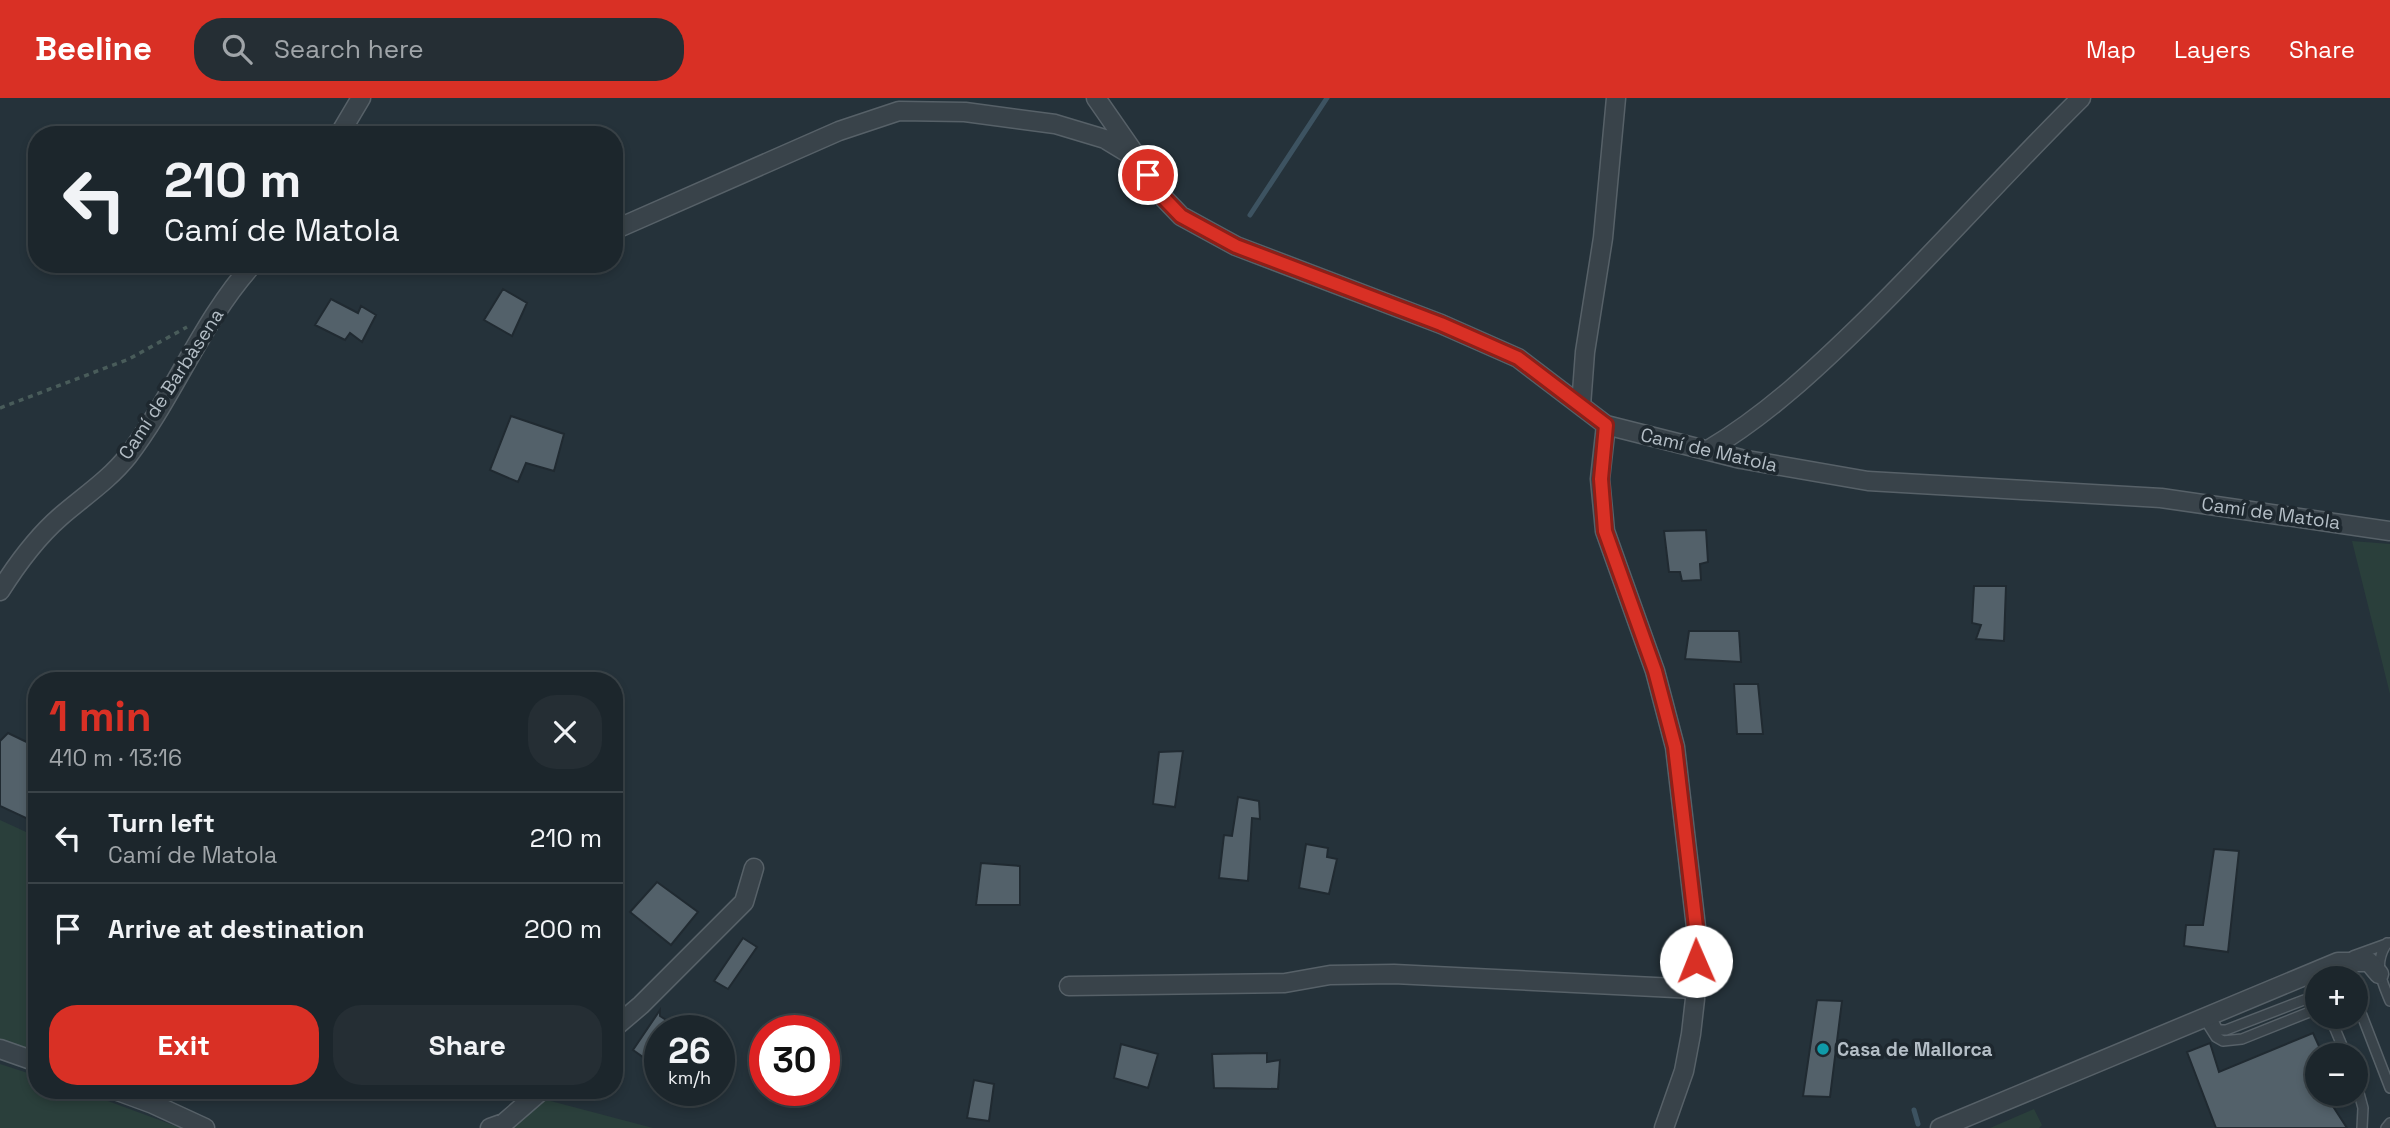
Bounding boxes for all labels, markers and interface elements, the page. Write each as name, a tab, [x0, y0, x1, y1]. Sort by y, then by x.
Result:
search box	[194, 18, 684, 81]
text: Beeline	[35, 28, 152, 70]
icon: search	[218, 30, 256, 68]
text: Search here	[274, 32, 424, 66]
text: Map	[2086, 34, 2136, 65]
text: Layers	[2174, 34, 2251, 65]
text: Share	[2289, 34, 2355, 65]
pin	[1118, 145, 1178, 205]
text: 210 m	[164, 149, 301, 211]
icon: left	[49, 154, 140, 245]
icon: arrive	[1129, 156, 1167, 194]
text: Camí de Matola	[164, 210, 400, 250]
street label: Camí de Barbàsena	[113, 304, 229, 464]
street label: Camí de Matola	[1638, 422, 1780, 478]
street label: Camí de Matola	[2200, 491, 2342, 535]
text: 1 min	[49, 690, 152, 743]
button: close	[528, 695, 602, 769]
text: 410 m · 13:16	[49, 743, 182, 773]
text: Turn left	[108, 806, 215, 840]
icon: left	[49, 819, 87, 857]
text: 210 m	[530, 821, 602, 855]
text: Camí de Matola	[108, 840, 277, 870]
icon: arrive	[49, 910, 87, 948]
text: Arrive at destination	[108, 912, 365, 946]
text: 200 m	[524, 912, 602, 946]
position arrow	[1659, 924, 1733, 998]
map controls	[2305, 966, 2368, 1106]
button: +	[2305, 966, 2368, 1029]
button: Exit	[49, 1005, 319, 1085]
button: Share	[333, 1005, 602, 1085]
speed limit sign: 30	[749, 1015, 840, 1106]
text: 26	[668, 1029, 711, 1073]
place label: Casa de Mallorca	[1837, 1037, 1993, 1062]
marker: Casa de Mallorca	[1815, 1041, 1831, 1057]
button: −	[2305, 1043, 2368, 1106]
text: km/h	[668, 1066, 711, 1089]

